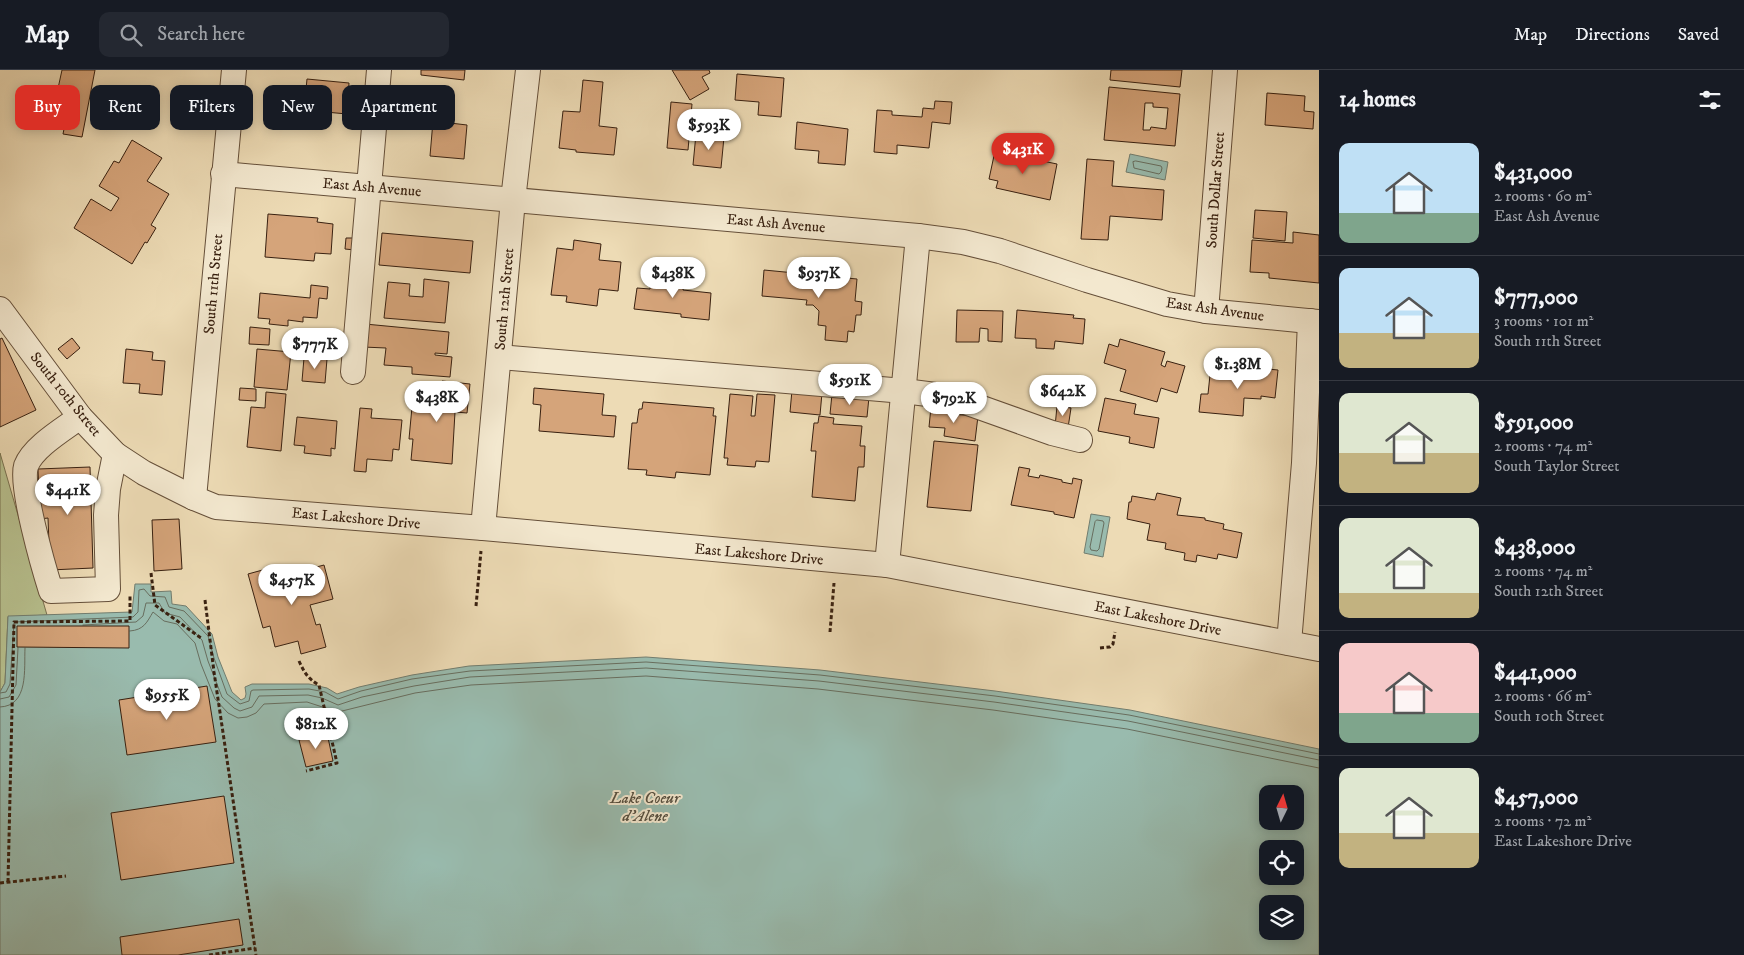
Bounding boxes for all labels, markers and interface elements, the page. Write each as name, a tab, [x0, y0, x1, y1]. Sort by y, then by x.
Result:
search box	[99, 12, 449, 57]
text: Map	[25, 20, 69, 50]
icon: search	[117, 21, 145, 49]
text: Search here	[157, 23, 245, 46]
text: Map	[1514, 24, 1547, 46]
text: Directions	[1575, 24, 1650, 46]
text: Saved	[1678, 24, 1719, 46]
chip: Buy	[15, 85, 80, 130]
chip: Rent	[90, 85, 160, 130]
chip: Filters	[170, 85, 253, 130]
chip: New	[263, 85, 332, 130]
chip: Apartment	[342, 85, 455, 130]
icon: filters	[1696, 86, 1724, 114]
text: 14 homes	[1339, 87, 1416, 113]
pin: $593K	[674, 108, 744, 151]
text: $593K	[688, 115, 730, 135]
street label: South Dollar Street	[1202, 131, 1229, 249]
pin: $431K	[988, 132, 1058, 175]
text: $431K	[1002, 139, 1044, 159]
text: $431,000	[1494, 160, 1573, 186]
icon: home	[1379, 163, 1439, 223]
street label: East Ash Avenue	[322, 174, 422, 201]
text: 2 rooms · 60 m²	[1494, 186, 1592, 206]
text: East Ash Avenue	[1494, 206, 1600, 226]
street label: East Ash Avenue	[726, 210, 826, 237]
street label: South 11th Street	[200, 233, 227, 335]
street label: South 12th Street	[491, 247, 518, 351]
pin: $438K	[638, 256, 708, 299]
pin: $937K	[784, 256, 854, 299]
text: $438K	[651, 263, 695, 283]
text: $937K	[798, 263, 840, 283]
text: $777,000	[1494, 285, 1578, 311]
icon: home	[1379, 288, 1439, 348]
street label: East Ash Avenue	[1165, 293, 1265, 326]
text: 3 rooms · 101 m²	[1494, 311, 1593, 331]
pin: $777K	[280, 328, 350, 370]
text: South 11th Street	[1494, 331, 1601, 351]
text: $777K	[292, 334, 338, 354]
street label: South 10th Street	[26, 348, 106, 441]
pin: $1.38M	[1197, 348, 1279, 390]
text: $1.38M	[1215, 354, 1262, 374]
pin: $591K	[815, 364, 885, 406]
text: $591K	[829, 370, 871, 390]
pin: $642K	[1028, 374, 1098, 417]
pin: $438K	[402, 380, 472, 423]
text: $642K	[1040, 381, 1086, 401]
pin: $792K	[919, 382, 989, 424]
text: $438K	[415, 387, 459, 407]
text: $792K	[932, 388, 976, 408]
text: $591,000	[1494, 410, 1574, 436]
icon: home	[1379, 413, 1439, 473]
text: 2 rooms · 74 m²	[1494, 436, 1592, 456]
text: South Taylor Street	[1494, 456, 1619, 476]
pin: $441K	[33, 474, 103, 516]
text: $441K	[46, 480, 90, 500]
street label: East Lakeshore Drive	[291, 503, 421, 534]
text: $438,000	[1494, 535, 1575, 561]
icon: home	[1379, 538, 1439, 598]
street label: East Lakeshore Drive	[694, 539, 824, 570]
text: 2 rooms · 74 m²	[1494, 561, 1592, 581]
pin: $457K	[257, 564, 327, 606]
text: $457K	[269, 570, 315, 590]
text: South 12th Street	[1494, 581, 1603, 601]
street label: East Lakeshore Drive	[1093, 597, 1223, 640]
text: $441,000	[1494, 660, 1577, 686]
icon: home	[1379, 663, 1439, 723]
pin: $955K	[132, 678, 202, 721]
text: $955K	[145, 685, 189, 705]
text: 2 rooms · 66 m²	[1494, 686, 1592, 706]
text: South 10th Street	[1494, 706, 1604, 726]
pin: $812K	[281, 708, 351, 750]
text: $812K	[295, 714, 337, 734]
north arrow	[1259, 785, 1304, 830]
map controls	[1259, 785, 1304, 940]
text: $457,000	[1494, 785, 1578, 811]
water label: Lake Coeur d'Alene	[609, 788, 681, 826]
icon: home	[1379, 788, 1439, 848]
text: 2 rooms · 72 m²	[1494, 811, 1591, 831]
text: East Lakeshore Drive	[1494, 831, 1632, 851]
button: locate	[1259, 840, 1304, 885]
button: layers	[1259, 895, 1304, 940]

